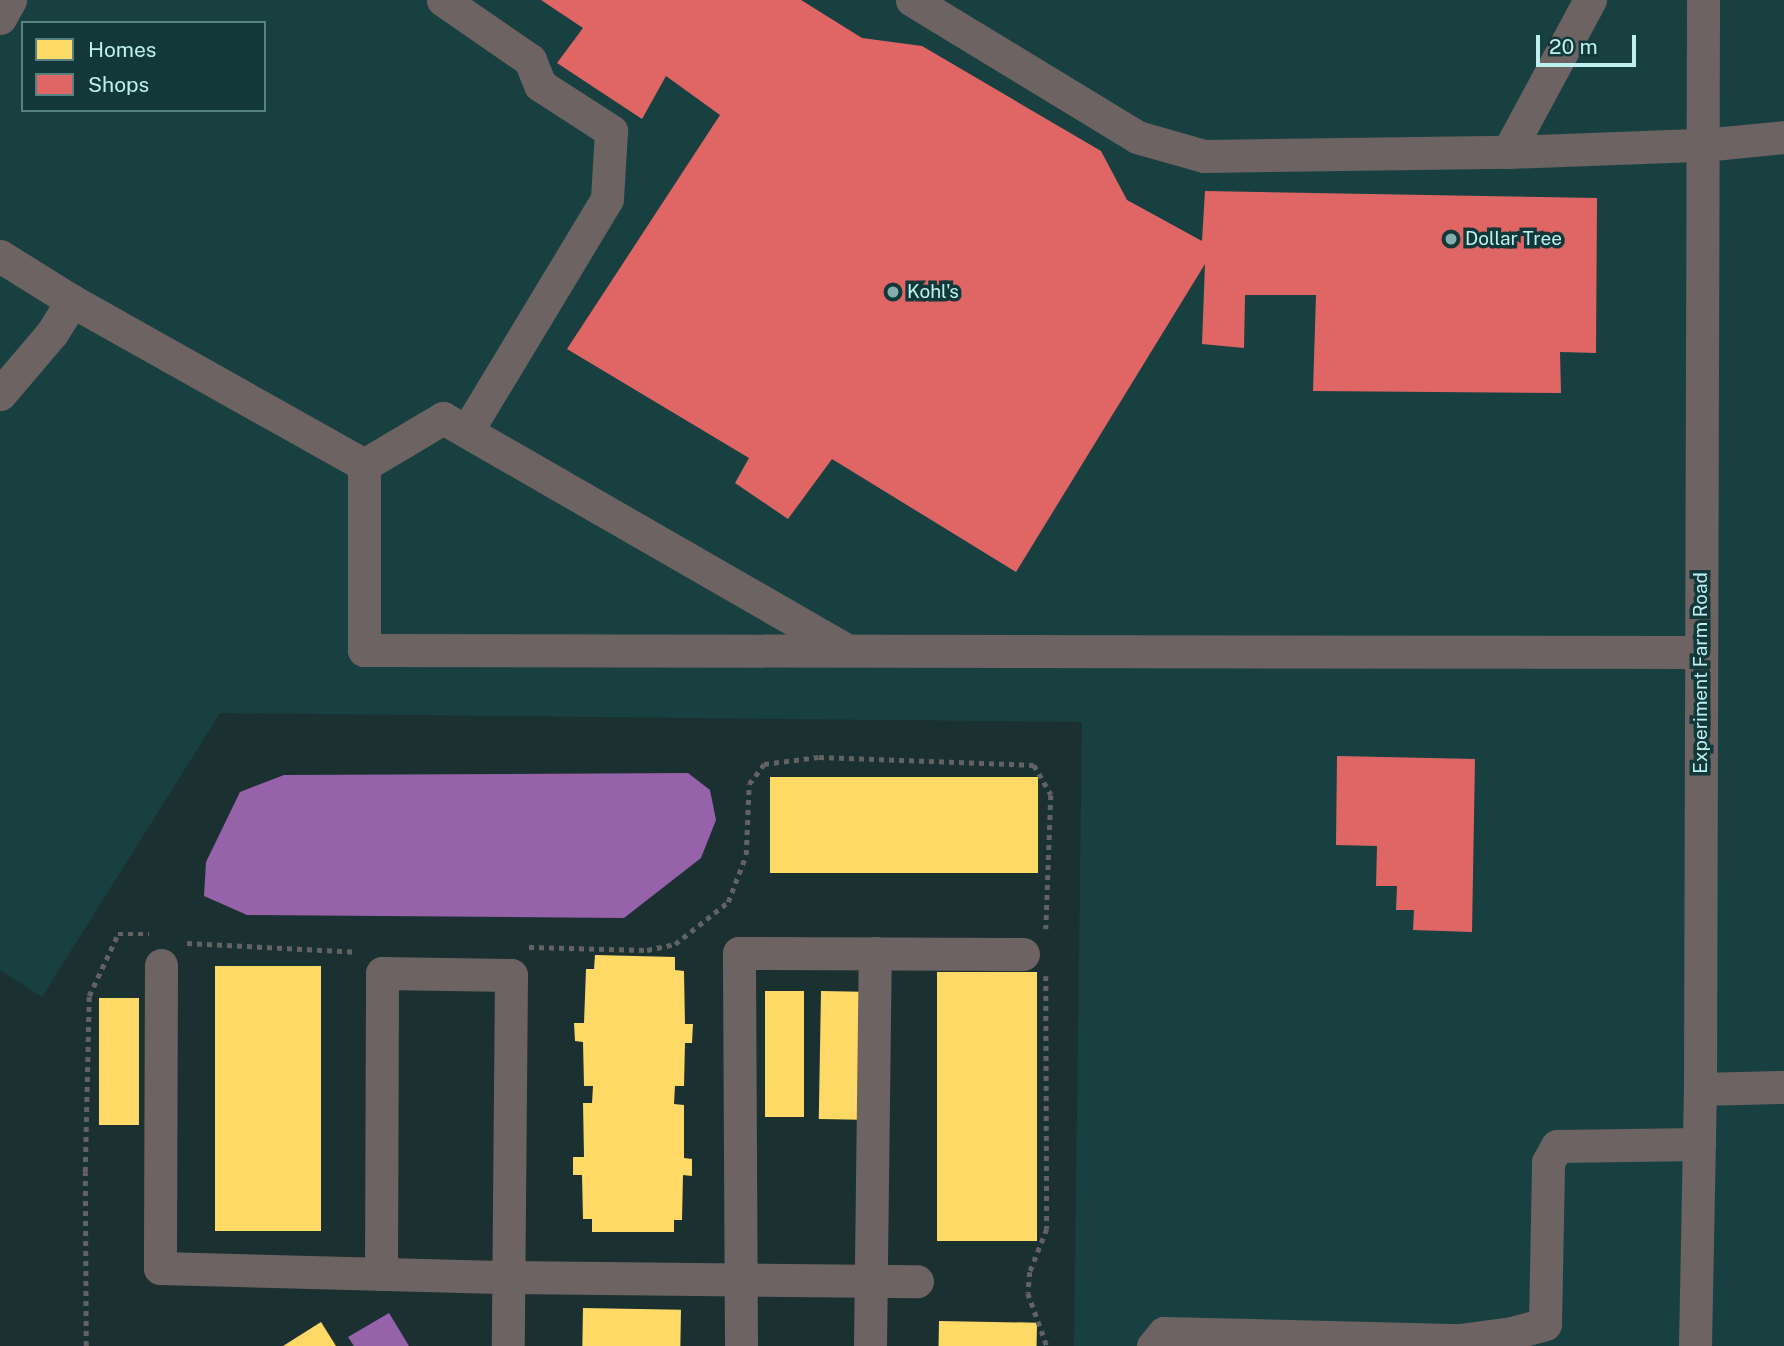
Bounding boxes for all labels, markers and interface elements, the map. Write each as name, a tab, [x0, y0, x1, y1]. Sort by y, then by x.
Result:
legend	[21, 21, 266, 112]
scale bar	[1539, 21, 1639, 65]
text: 20 m	[1549, 34, 1598, 59]
text: Homes	[88, 37, 156, 62]
text: Shops	[88, 72, 149, 97]
place label: Dollar Tree	[1465, 228, 1562, 250]
marker: Dollar Tree	[1443, 231, 1459, 247]
place label: Kohl's	[907, 281, 959, 303]
marker: Kohl's	[885, 284, 901, 300]
street label: Experiment Farm Road	[1690, 572, 1712, 774]

